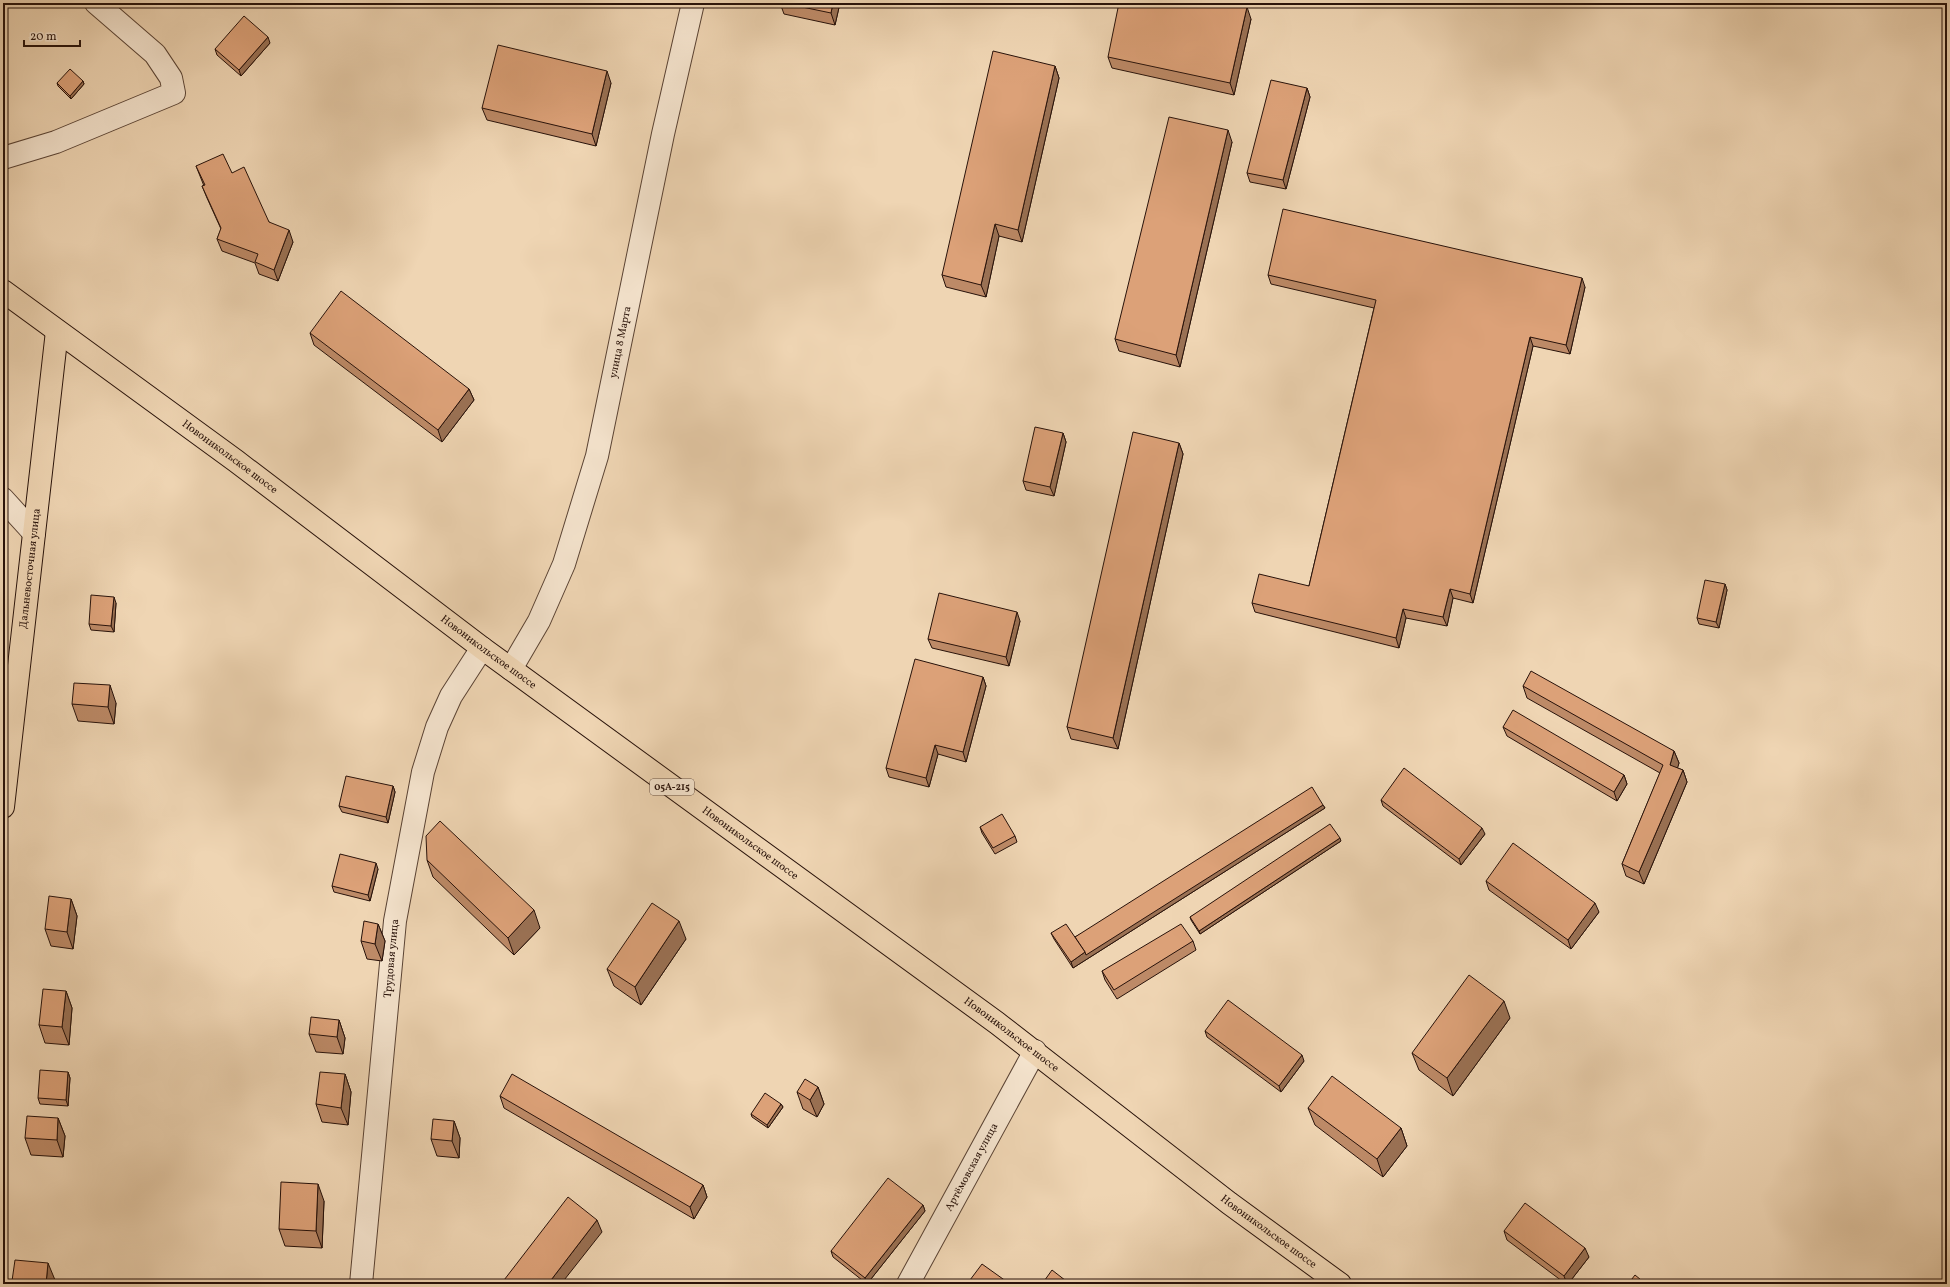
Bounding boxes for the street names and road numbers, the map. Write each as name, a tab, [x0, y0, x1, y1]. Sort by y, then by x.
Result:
street label: улица 8 Марта	[606, 304, 635, 380]
street label: Новоникольское шоссе	[179, 416, 281, 498]
street label: Дальневосточная улица	[16, 507, 44, 629]
street label: Новоникольское шоссе	[437, 612, 539, 693]
road number: 05А-215	[650, 779, 694, 795]
street label: Новоникольское шоссе	[699, 803, 801, 883]
street label: Трудовая улица	[380, 918, 403, 999]
street label: Новоникольское шоссе	[961, 994, 1062, 1076]
street label: Артёмовская улица	[942, 1120, 1002, 1214]
street label: Новоникольское шоссе	[1217, 1192, 1320, 1272]

